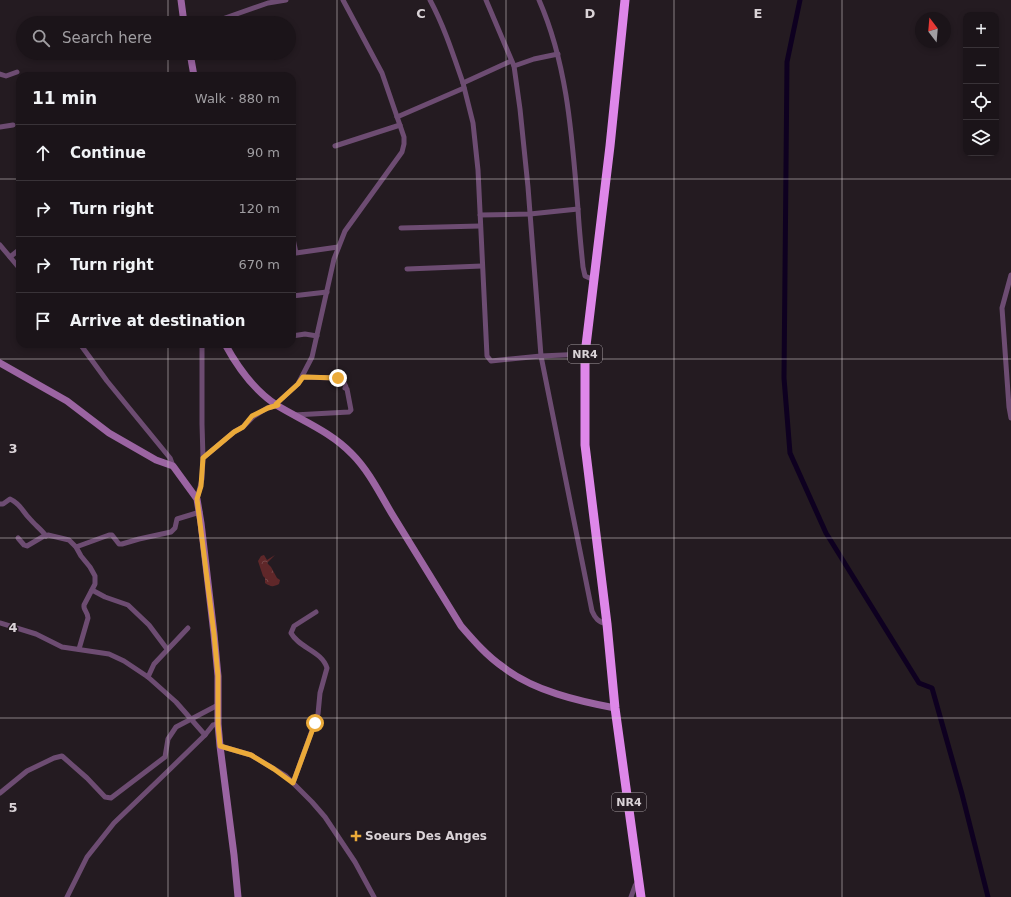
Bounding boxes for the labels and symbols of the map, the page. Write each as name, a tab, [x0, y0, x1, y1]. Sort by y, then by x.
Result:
text: C	[416, 6, 426, 21]
text: D	[585, 6, 596, 21]
text: E	[754, 6, 762, 21]
north arrow	[915, 12, 951, 48]
road number: NR4	[568, 345, 602, 363]
route end	[329, 369, 347, 387]
text: 3	[8, 441, 18, 456]
text: 4	[8, 620, 18, 635]
route start	[306, 714, 324, 732]
road number: NR4	[612, 793, 646, 811]
text: 5	[8, 800, 18, 815]
place label: Soeurs Des Anges	[365, 829, 487, 843]
marker: Soeurs Des Anges	[350, 830, 362, 842]

